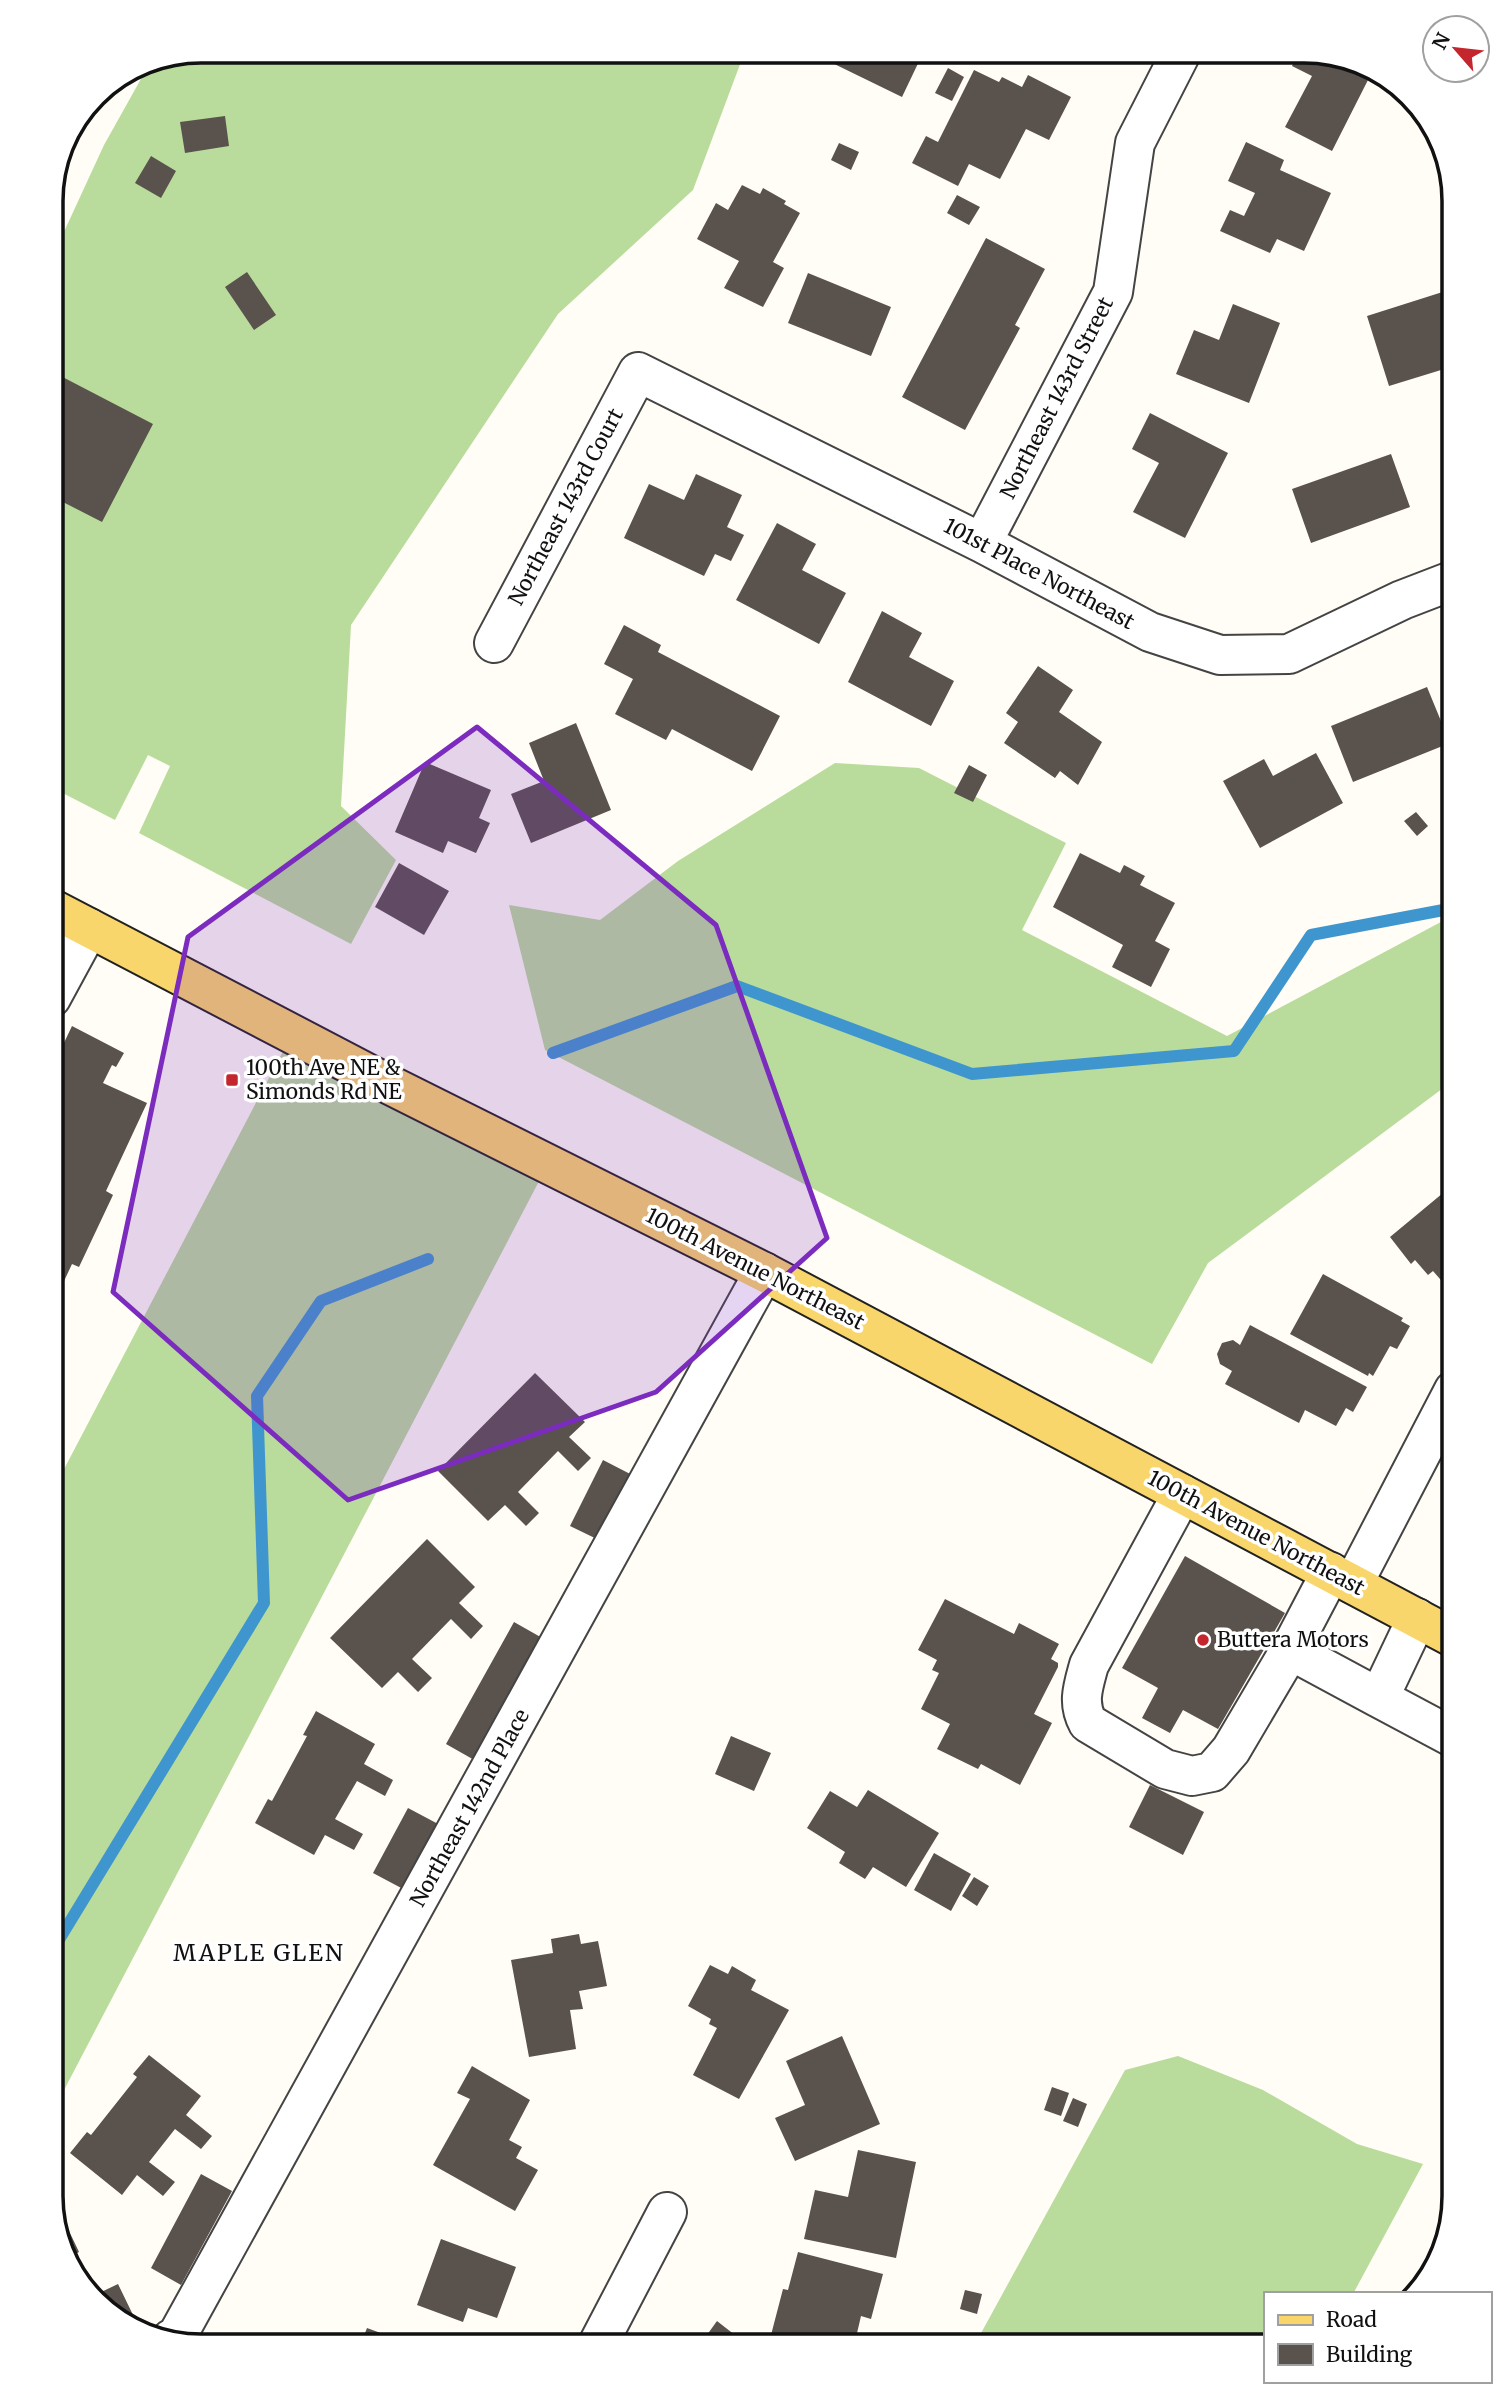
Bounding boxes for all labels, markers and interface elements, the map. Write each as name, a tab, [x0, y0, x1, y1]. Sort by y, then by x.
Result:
north arrow	[1421, 14, 1491, 84]
text: N	[1427, 29, 1455, 53]
street label: Northeast 143rd Street	[994, 292, 1119, 503]
street label: Northeast 143rd Court	[502, 404, 629, 610]
street label: 101st Place Northeast	[939, 512, 1139, 635]
place label: 100th Ave NE & Simonds Rd NE	[246, 1054, 402, 1105]
marker: 100th Ave NE & Simonds Rd NE	[224, 1072, 240, 1088]
street label: 100th Avenue Northeast	[641, 1202, 869, 1335]
street label: 100th Avenue Northeast	[1143, 1464, 1369, 1601]
place label: Buttera Motors	[1217, 1626, 1369, 1653]
marker: Buttera Motors	[1195, 1632, 1211, 1648]
street label: Northeast 142nd Place	[404, 1704, 535, 1911]
district label: MAPLE GLEN	[173, 1938, 345, 1967]
legend	[1264, 2292, 1491, 2383]
text: Road	[1326, 2306, 1377, 2333]
text: Building	[1326, 2341, 1413, 2368]

